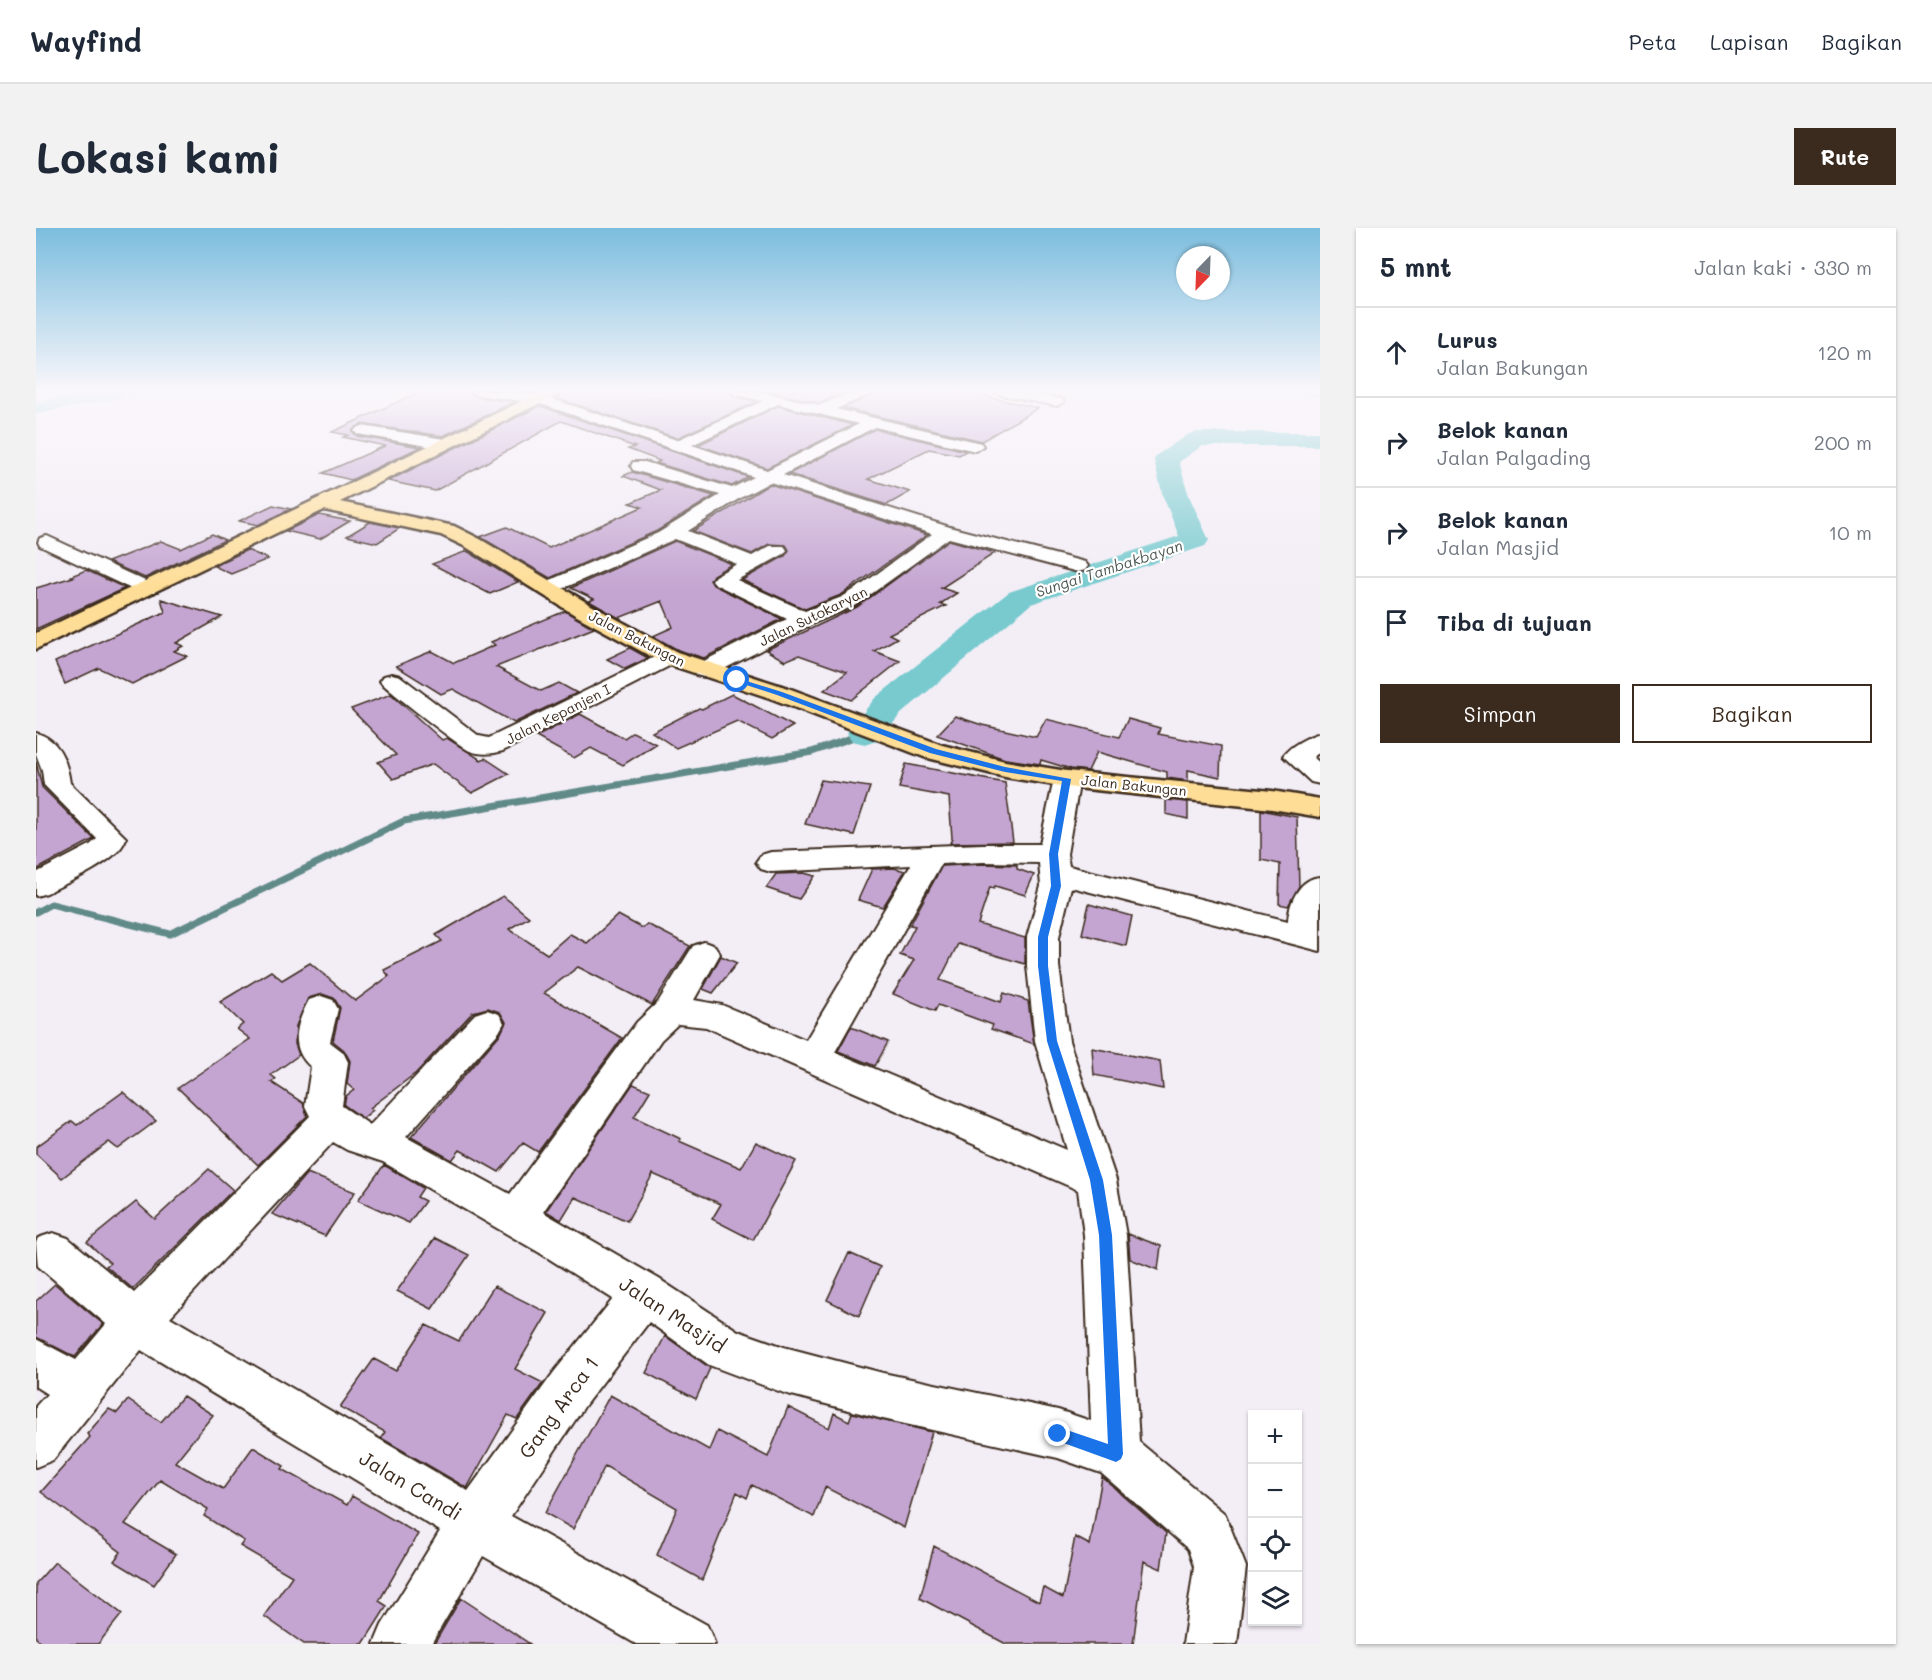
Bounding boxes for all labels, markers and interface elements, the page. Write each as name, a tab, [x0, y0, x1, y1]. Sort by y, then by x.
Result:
text: Wayfind	[30, 23, 141, 59]
text: Peta	[1629, 28, 1677, 55]
text: Lapisan	[1710, 28, 1788, 55]
text: Bagikan	[1821, 28, 1902, 55]
button: Rute	[1794, 128, 1896, 185]
text: Lokasi kami	[36, 129, 281, 184]
north arrow	[1176, 246, 1230, 300]
text: 5 mnt	[1380, 250, 1452, 284]
text: Jalan kaki · 330 m	[1694, 254, 1872, 280]
text: Lurus	[1437, 325, 1498, 354]
icon: ahead	[1380, 336, 1413, 369]
text: 120 m	[1817, 339, 1872, 365]
text: Jalan Bakungan	[1437, 354, 1588, 380]
text: Belok kanan	[1437, 415, 1568, 444]
icon: right	[1380, 426, 1413, 459]
text: 200 m	[1814, 429, 1872, 455]
text: Jalan Palgading	[1437, 444, 1591, 470]
text: Belok kanan	[1437, 505, 1568, 534]
icon: right	[1380, 516, 1413, 549]
text: 10 m	[1828, 519, 1872, 545]
text: Jalan Masjid	[1437, 534, 1559, 560]
water label: Sungai Tambakbayan	[1033, 535, 1185, 601]
street label: Jalan Sutokaryan	[756, 582, 870, 650]
street label: Jalan Bakungan	[586, 606, 688, 670]
icon: arrive	[1380, 606, 1413, 639]
text: Tiba di tujuan	[1437, 608, 1592, 637]
route start	[723, 666, 749, 692]
street label: Jalan Kepanjen I	[502, 679, 614, 749]
button: Simpan	[1380, 684, 1620, 743]
button: Bagikan	[1632, 684, 1872, 743]
street label: Jalan Bakungan	[1080, 770, 1188, 800]
street label: Jalan Masjid	[615, 1270, 731, 1358]
street label: Gang Arca 1	[512, 1351, 604, 1463]
map controls	[1248, 1410, 1302, 1626]
button: +	[1248, 1410, 1302, 1464]
route end	[1044, 1420, 1070, 1446]
street label: Jalan Candi	[355, 1444, 467, 1526]
button: −	[1248, 1464, 1302, 1518]
button: locate	[1248, 1518, 1302, 1572]
button: layers	[1248, 1572, 1302, 1626]

